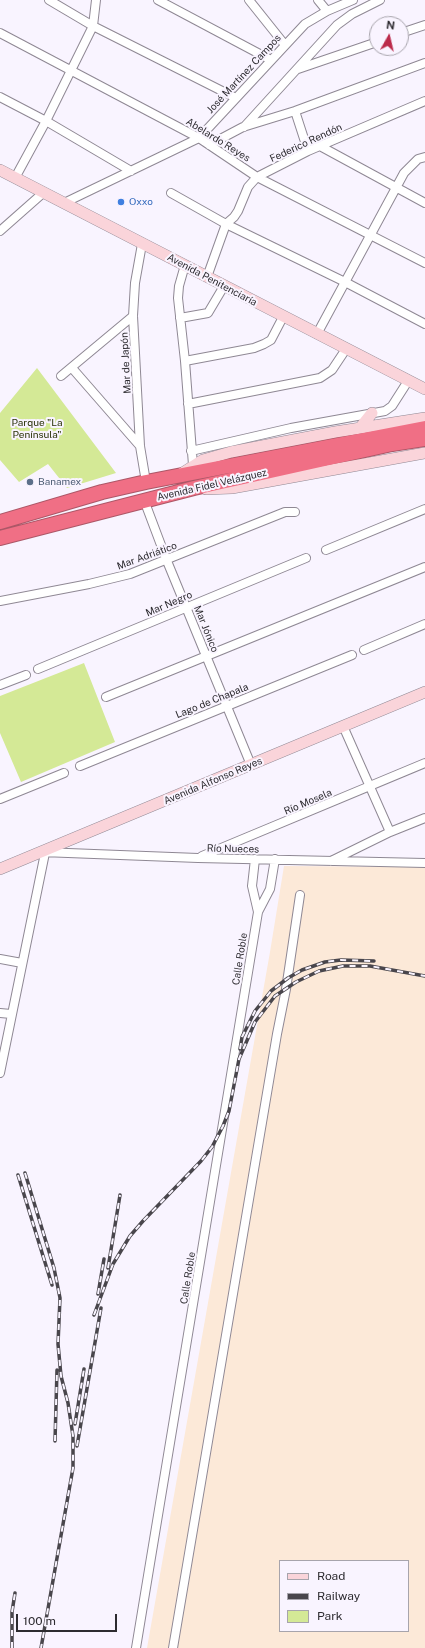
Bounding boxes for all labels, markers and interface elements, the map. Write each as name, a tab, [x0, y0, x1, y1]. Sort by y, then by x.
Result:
north arrow	[369, 16, 409, 56]
text: N	[385, 19, 396, 32]
street label: José Martínez Campos	[204, 32, 284, 116]
street label: Abelardo Reyes	[184, 116, 252, 164]
street label: Federico Rendón	[268, 121, 344, 165]
place label: Oxxo	[129, 196, 153, 208]
marker: Oxxo	[116, 197, 126, 207]
street label: Avenida Penitenciaría	[165, 251, 259, 309]
street label: Mar de Japón	[118, 332, 134, 394]
park label: Parque "La Península"	[12, 417, 62, 440]
street label: Avenida Fidel Velázquez	[156, 467, 268, 503]
place label: Banamex	[38, 476, 81, 488]
marker: Banamex	[25, 477, 35, 487]
street label: Mar Adriático	[115, 540, 179, 572]
street label: Mar Negro	[144, 589, 194, 619]
street label: Mar Jónico	[191, 604, 221, 654]
street label: Lago de Chapala	[174, 681, 250, 721]
street label: Avenida Alfonso Reyes	[162, 755, 264, 807]
street label: Río Mosela	[282, 787, 334, 817]
street label: Río Nueces	[207, 843, 259, 855]
street label: Calle Roble	[230, 932, 250, 986]
street label: Calle Roble	[178, 1251, 198, 1305]
legend	[279, 1560, 409, 1632]
text: Road	[317, 1569, 345, 1583]
text: Railway	[317, 1589, 360, 1603]
scale bar	[18, 1606, 119, 1632]
text: Park	[317, 1609, 343, 1623]
text: 100 m	[23, 1614, 56, 1628]

